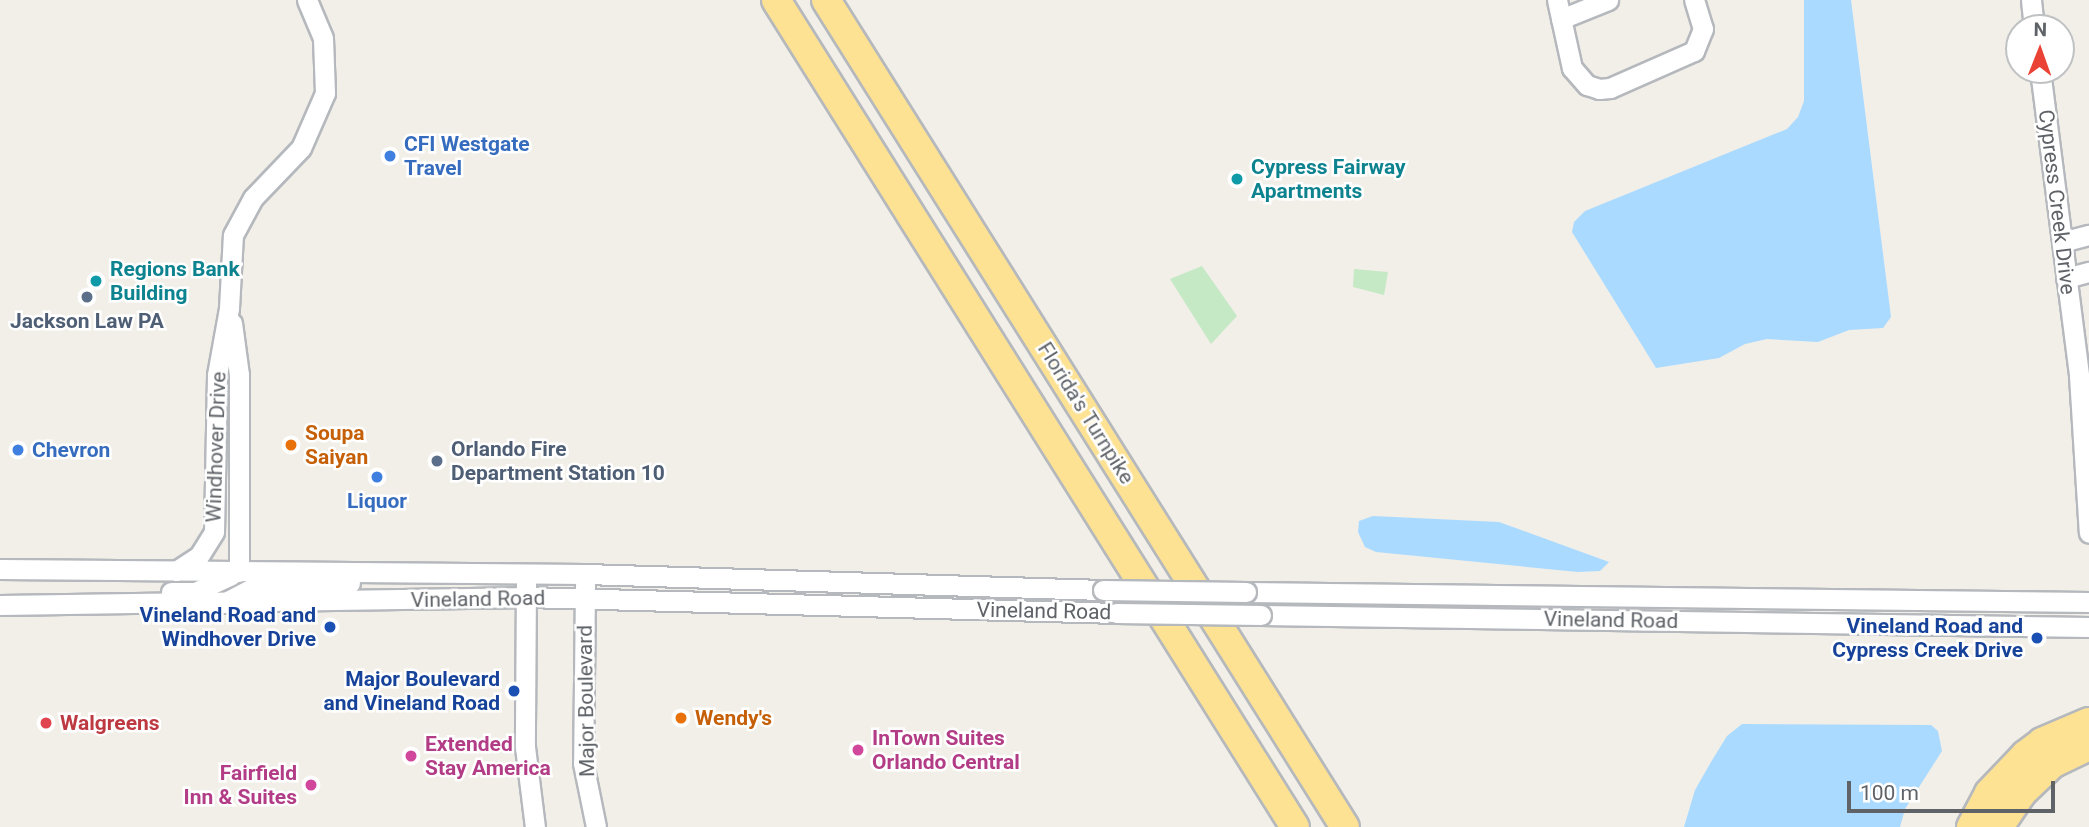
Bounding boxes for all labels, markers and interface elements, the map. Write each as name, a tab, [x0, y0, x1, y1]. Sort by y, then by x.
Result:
north arrow	[2005, 14, 2075, 84]
text: N	[2033, 18, 2047, 41]
street label: Cypress Creek Drive	[2033, 108, 2081, 296]
place label: CFI Westgate Travel	[404, 131, 530, 181]
marker: CFI Westgate Travel	[382, 148, 398, 164]
place label: Cypress Fairway Apartments	[1251, 154, 1406, 204]
marker: Cypress Fairway Apartments	[1229, 171, 1245, 187]
place label: Regions Bank Building	[110, 256, 240, 306]
marker: Regions Bank Building	[88, 273, 104, 289]
marker: Jackson Law PA	[79, 289, 95, 305]
place label: Jackson Law PA	[10, 308, 164, 334]
street label: Florida's Turnpike	[1032, 337, 1140, 489]
street label: Windhover Drive	[201, 371, 231, 523]
place label: Soupa Saiyan	[305, 420, 368, 470]
place label: Orlando Fire Department Station 10	[451, 436, 665, 486]
place label: Chevron	[32, 437, 110, 463]
marker: Soupa Saiyan	[283, 437, 299, 453]
marker: Chevron	[10, 442, 26, 458]
marker: Orlando Fire Department Station 10	[429, 453, 445, 469]
marker: Liquor	[369, 469, 385, 485]
place label: Liquor	[347, 488, 407, 514]
street label: Vineland Road	[411, 585, 545, 613]
street label: Vineland Road	[977, 597, 1111, 625]
place label: Vineland Road and Windhover Drive	[140, 602, 316, 652]
street label: Vineland Road	[1544, 606, 1678, 634]
place label: Vineland Road and Cypress Creek Drive	[1832, 613, 2023, 663]
marker: Vineland Road and Windhover Drive	[322, 619, 338, 635]
street label: Major Boulevard	[572, 625, 600, 777]
marker: Vineland Road and Cypress Creek Drive	[2029, 630, 2045, 646]
place label: Major Boulevard and Vineland Road	[324, 666, 500, 716]
marker: Major Boulevard and Vineland Road	[506, 683, 522, 699]
place label: Wendy's	[695, 705, 772, 731]
place label: Walgreens	[60, 710, 160, 736]
marker: Wendy's	[673, 710, 689, 726]
marker: Walgreens	[38, 715, 54, 731]
place label: InTown Suites Orlando Central	[872, 725, 1020, 775]
place label: Extended Stay America	[425, 731, 551, 781]
marker: InTown Suites Orlando Central	[850, 742, 866, 758]
marker: Extended Stay America	[403, 748, 419, 764]
place label: Fairfield Inn & Suites	[184, 760, 297, 810]
scale bar	[1851, 768, 2059, 812]
marker: Fairfield Inn & Suites	[303, 777, 319, 793]
text: 100 m	[1860, 781, 1919, 805]

